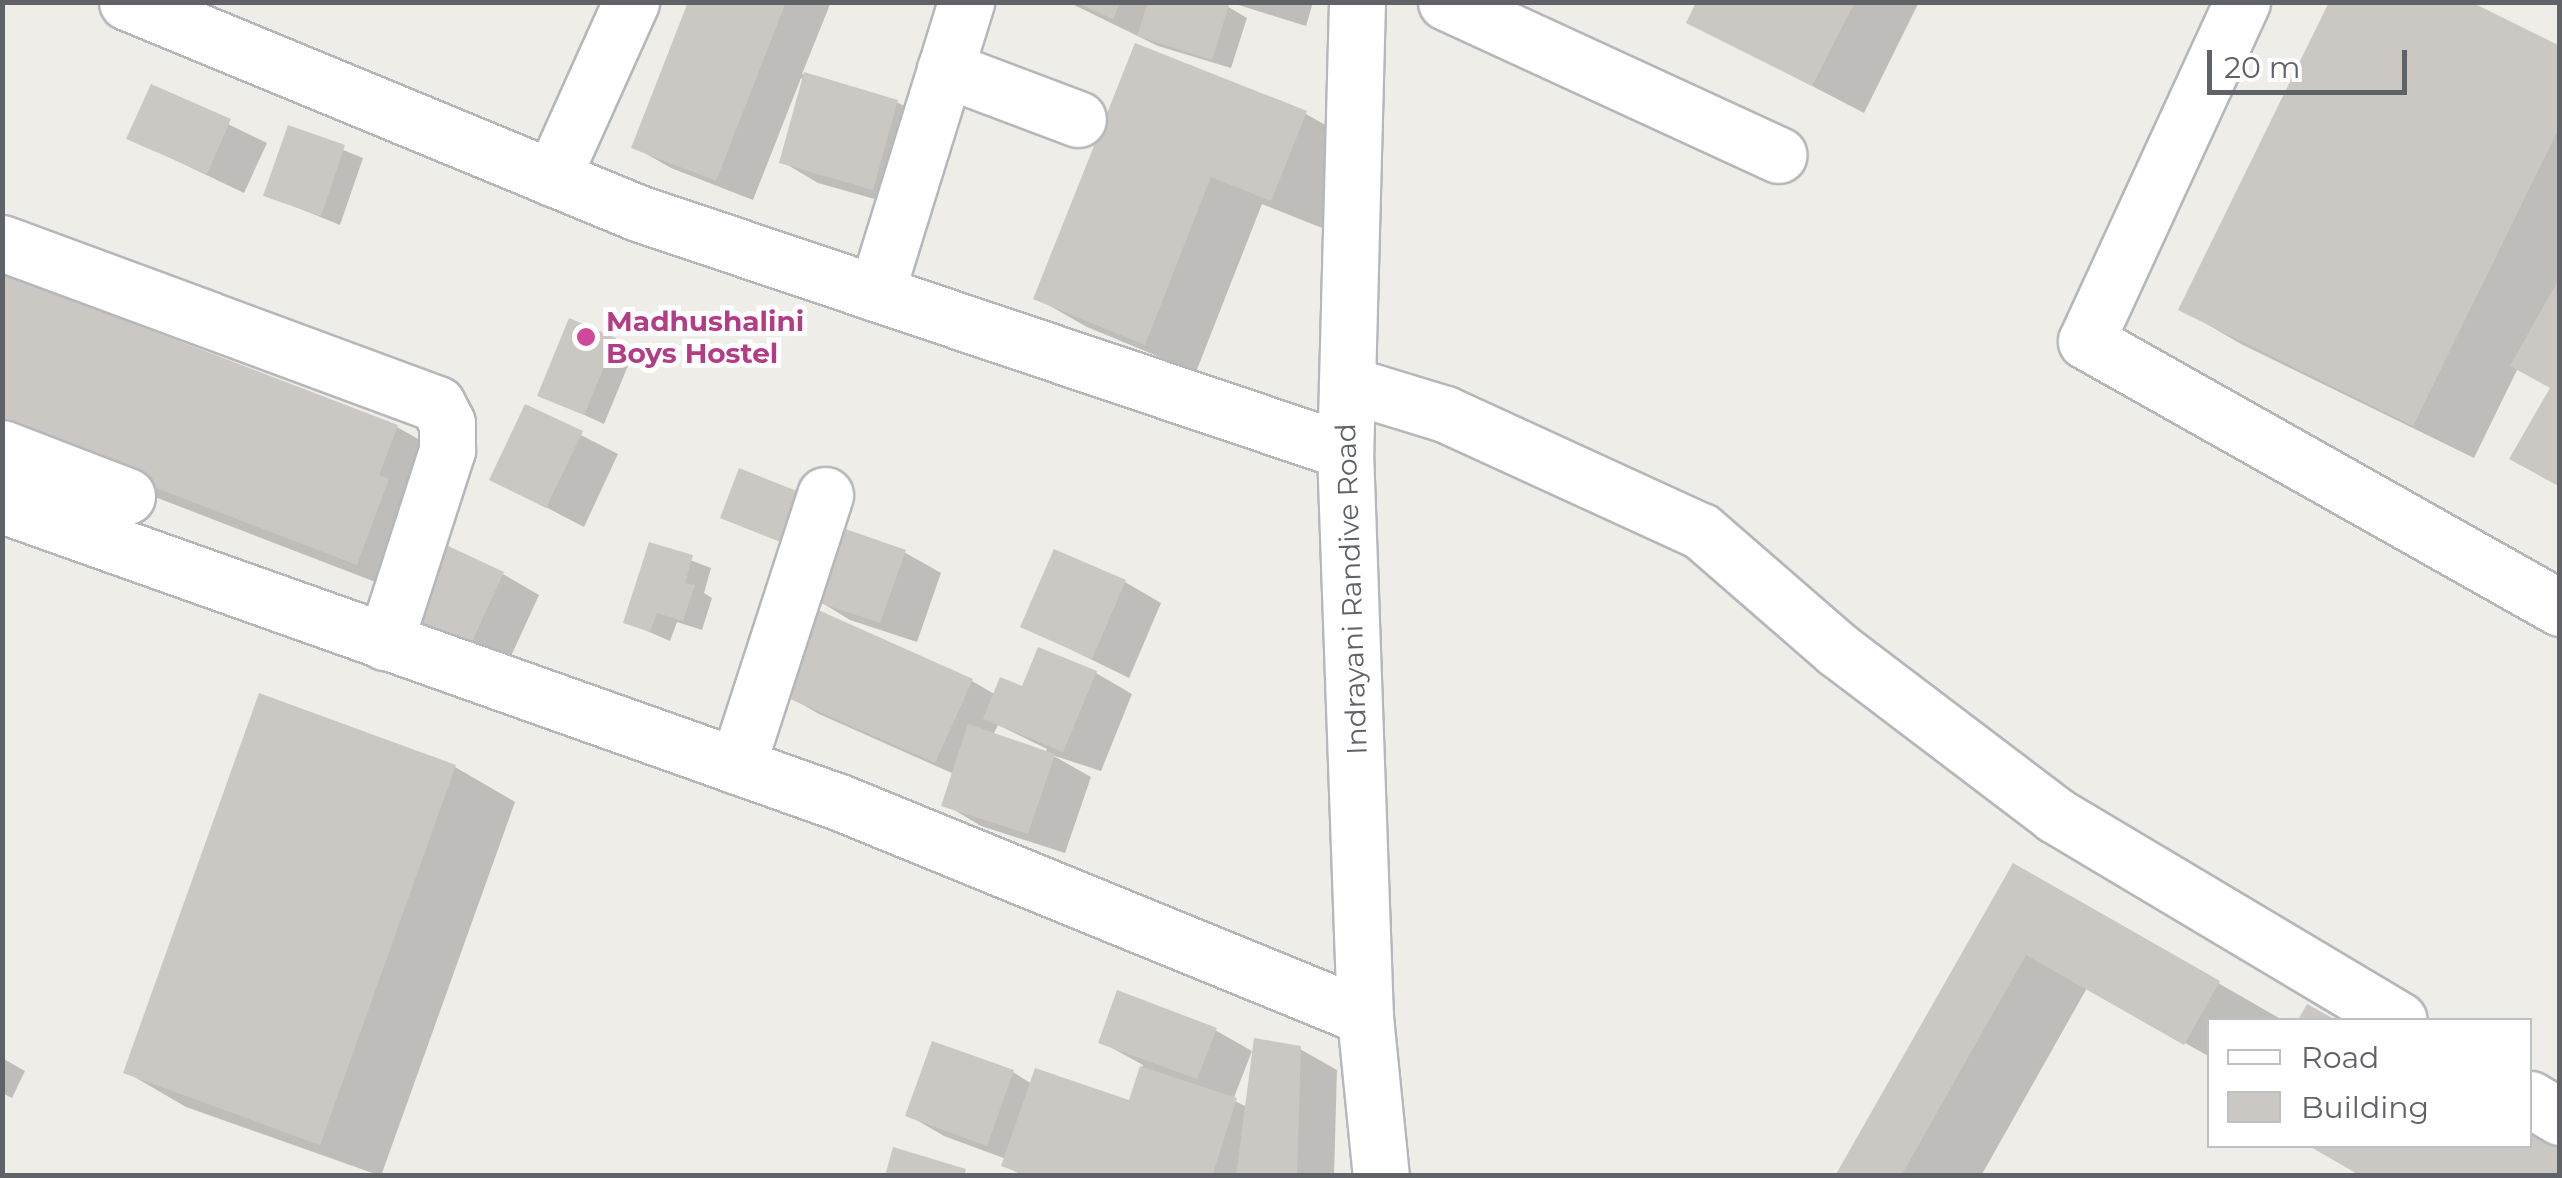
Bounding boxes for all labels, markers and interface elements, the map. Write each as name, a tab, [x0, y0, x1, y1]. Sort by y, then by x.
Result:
scale bar	[2212, 30, 2412, 92]
text: 20 m	[2224, 49, 2301, 86]
place label: Madhushalini Boys Hostel	[606, 304, 804, 370]
marker: Madhushalini Boys Hostel	[575, 326, 597, 348]
street label: Indrayani Randive Road	[1328, 423, 1374, 755]
legend	[2207, 1018, 2532, 1148]
text: Road	[2301, 1039, 2379, 1076]
text: Building	[2301, 1089, 2429, 1126]

